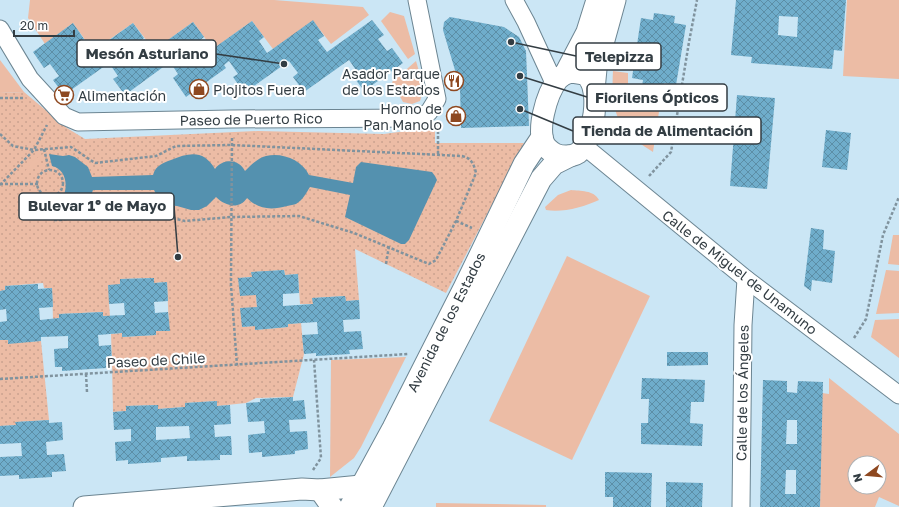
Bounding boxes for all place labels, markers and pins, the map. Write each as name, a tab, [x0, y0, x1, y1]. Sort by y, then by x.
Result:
callout: Mesón Asturiano	[77, 40, 216, 67]
callout: Telepizza	[576, 43, 661, 70]
place label: Asador Parque de los Estados	[342, 65, 440, 98]
restaurant icon: Asador Parque de los Estados	[443, 70, 465, 92]
shop icon: Piojitos Fuera	[188, 78, 210, 100]
place label: Piojitos Fuera	[213, 81, 305, 98]
supermarket icon: Alimentación	[53, 84, 75, 106]
callout: Fiorilens Ópticos	[587, 84, 727, 111]
place label: Alimentación	[78, 87, 166, 104]
place label: Horno de Pan Manolo	[363, 100, 442, 133]
shop icon: Horno de Pan Manolo	[445, 105, 467, 127]
callout: Tienda de Alimentación	[573, 117, 761, 144]
callout: Bulevar 1º de Mayo	[19, 193, 174, 220]

